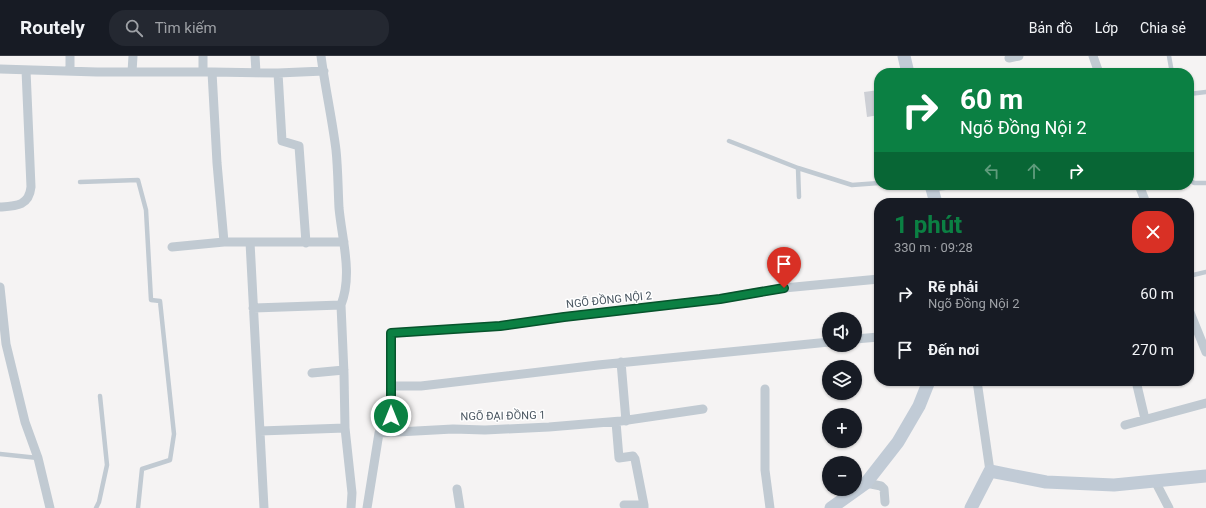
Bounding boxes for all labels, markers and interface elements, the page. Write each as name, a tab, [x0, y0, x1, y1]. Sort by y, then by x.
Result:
search box	[109, 10, 389, 46]
text: Routely	[20, 16, 85, 39]
icon: search	[123, 17, 145, 39]
text: Tìm kiếm	[155, 19, 217, 37]
text: Bản đồ	[1029, 20, 1073, 36]
text: Lớp	[1095, 20, 1118, 36]
text: Chia sẻ	[1140, 20, 1186, 36]
text: 60 m	[960, 83, 1023, 116]
icon: right	[894, 84, 946, 136]
text: Ngõ Đồng Nội 2	[960, 117, 1087, 138]
icon: left	[981, 160, 1003, 182]
icon: ahead	[1023, 160, 1045, 182]
icon: right	[1065, 160, 1087, 182]
text: 1 phút	[894, 211, 962, 239]
button: close	[1132, 211, 1174, 253]
text: 330 m · 09:28	[894, 240, 973, 255]
pin	[767, 247, 801, 288]
icon: arrive	[773, 253, 795, 275]
text: Rẽ phải	[928, 278, 978, 296]
icon: right	[894, 283, 916, 305]
text: 60 m	[1140, 285, 1174, 303]
street label: NGÕ ĐỒNG NỘI 2	[565, 288, 652, 311]
text: Ngõ Đồng Nội 2	[928, 296, 1019, 311]
map controls	[822, 312, 862, 496]
button: sound	[822, 312, 862, 352]
icon: arrive	[894, 339, 916, 361]
text: Đến nơi	[928, 341, 979, 359]
text: 270 m	[1132, 341, 1174, 359]
button: layers	[822, 360, 862, 400]
position arrow	[370, 395, 412, 437]
street label: NGÕ ĐẠI ĐỒNG 1	[460, 408, 546, 423]
button: +	[822, 408, 862, 448]
button: −	[822, 456, 862, 496]

